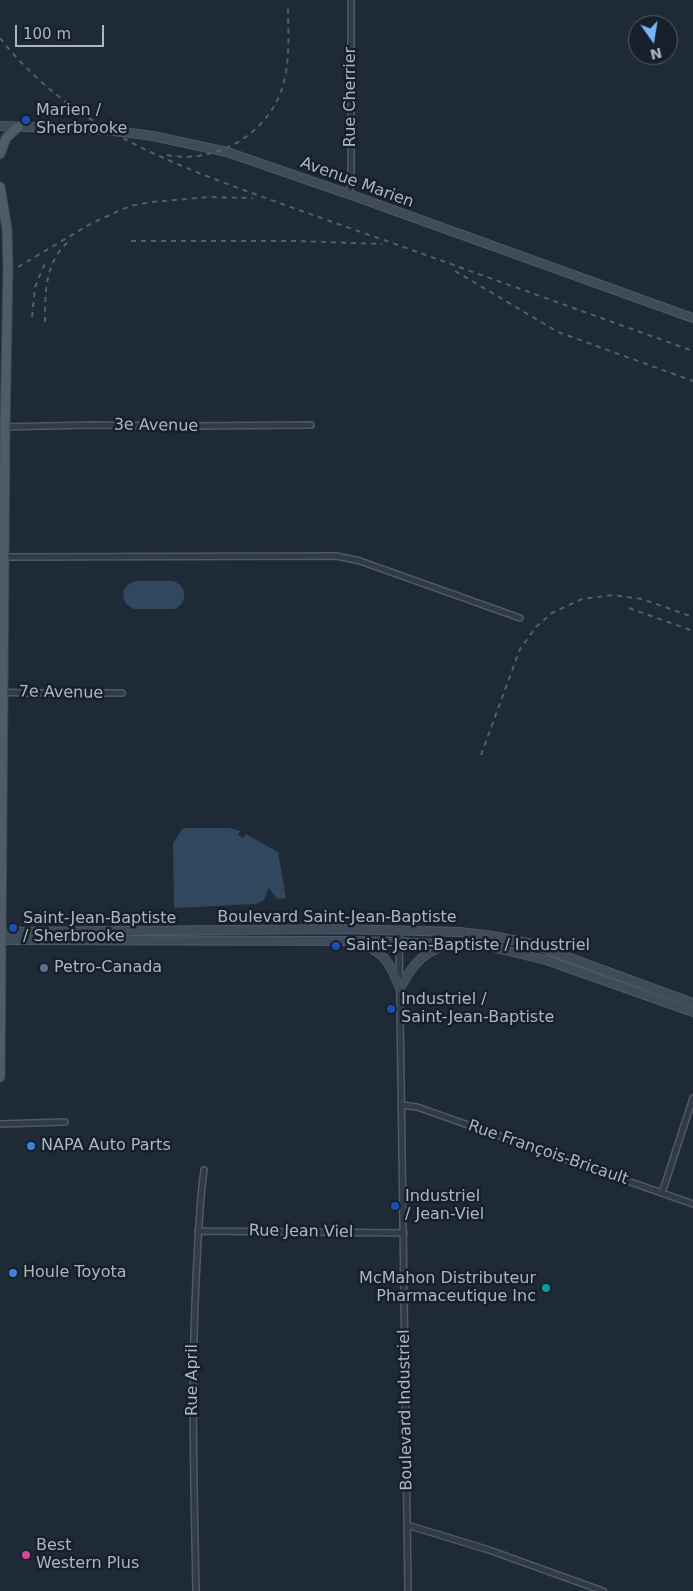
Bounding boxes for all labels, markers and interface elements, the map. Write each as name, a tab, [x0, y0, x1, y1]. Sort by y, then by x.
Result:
scale bar	[18, 15, 106, 47]
north arrow	[628, 15, 678, 65]
text: 100 m	[23, 25, 71, 43]
text: N	[649, 45, 664, 63]
street label: Rue Cherrier	[341, 47, 361, 147]
place label: Marien / Sherbrooke	[36, 101, 127, 139]
marker: Marien / Sherbrooke	[20, 114, 32, 126]
street label: Avenue Marien	[298, 154, 416, 212]
street label: 3e Avenue	[114, 416, 198, 436]
street label: 7e Avenue	[19, 683, 103, 703]
street label: Boulevard Saint-Jean-Baptiste	[217, 908, 457, 928]
place label: Saint-Jean-Baptiste / Sherbrooke	[23, 909, 176, 947]
marker: Saint-Jean-Baptiste / Sherbrooke	[7, 922, 19, 934]
place label: Saint-Jean-Baptiste / Industriel	[346, 936, 590, 956]
marker: Saint-Jean-Baptiste / Industriel	[330, 940, 342, 952]
place label: Petro-Canada	[54, 958, 162, 978]
marker: Petro-Canada	[38, 962, 50, 974]
place label: Industriel / Saint-Jean-Baptiste	[401, 990, 554, 1028]
marker: Industriel / Saint-Jean-Baptiste	[385, 1003, 397, 1015]
street label: Rue François-Bricault	[465, 1117, 631, 1189]
place label: NAPA Auto Parts	[41, 1136, 171, 1156]
marker: NAPA Auto Parts	[25, 1140, 37, 1152]
place label: Industriel / Jean-Viel	[405, 1187, 484, 1225]
marker: Industriel / Jean-Viel	[389, 1200, 401, 1212]
street label: Rue Jean Viel	[249, 1221, 353, 1243]
place label: Houle Toyota	[23, 1263, 127, 1283]
marker: Houle Toyota	[7, 1267, 19, 1279]
place label: McMahon Distributeur Pharmaceutique Inc	[359, 1269, 536, 1307]
marker: McMahon Distributeur Pharmaceutique Inc	[540, 1282, 552, 1294]
street label: Boulevard Industriel	[395, 1329, 417, 1491]
street label: Rue April	[183, 1344, 203, 1416]
place label: Best Western Plus	[36, 1536, 139, 1574]
marker: Best Western Plus	[20, 1549, 32, 1561]

